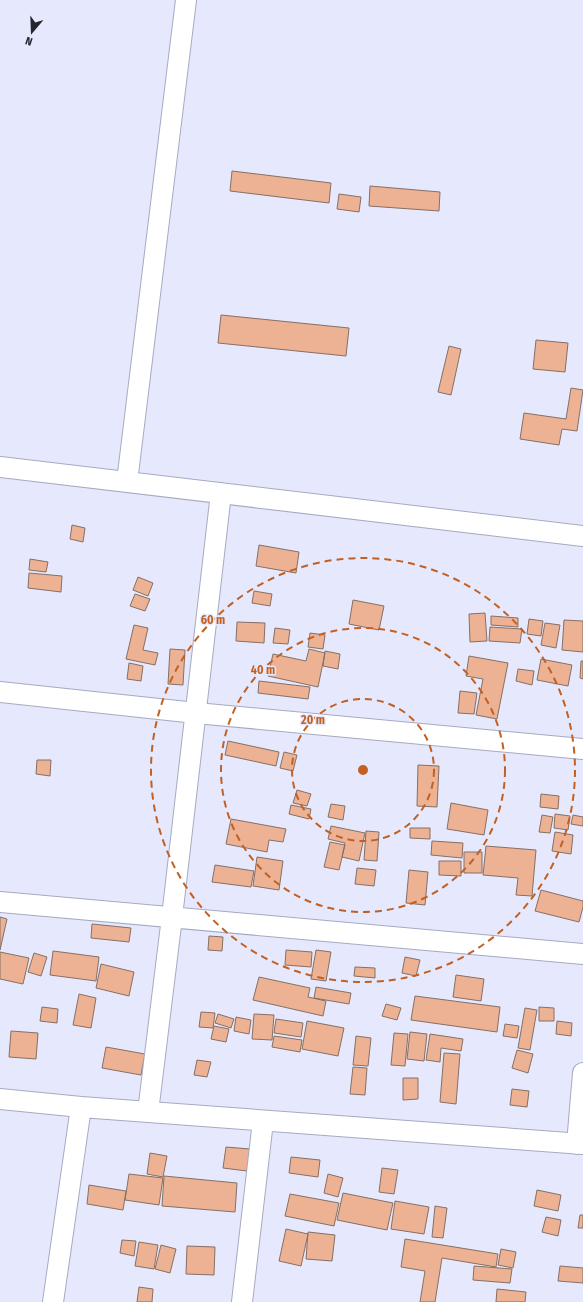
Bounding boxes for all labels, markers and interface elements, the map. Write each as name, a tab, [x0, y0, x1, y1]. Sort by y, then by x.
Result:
north arrow	[12, 12, 52, 52]
text: N	[24, 34, 34, 48]
text: 60 m	[201, 613, 225, 627]
text: 40 m	[251, 663, 275, 677]
text: 20 m	[300, 713, 325, 727]
centre of rings	[356, 763, 370, 777]

